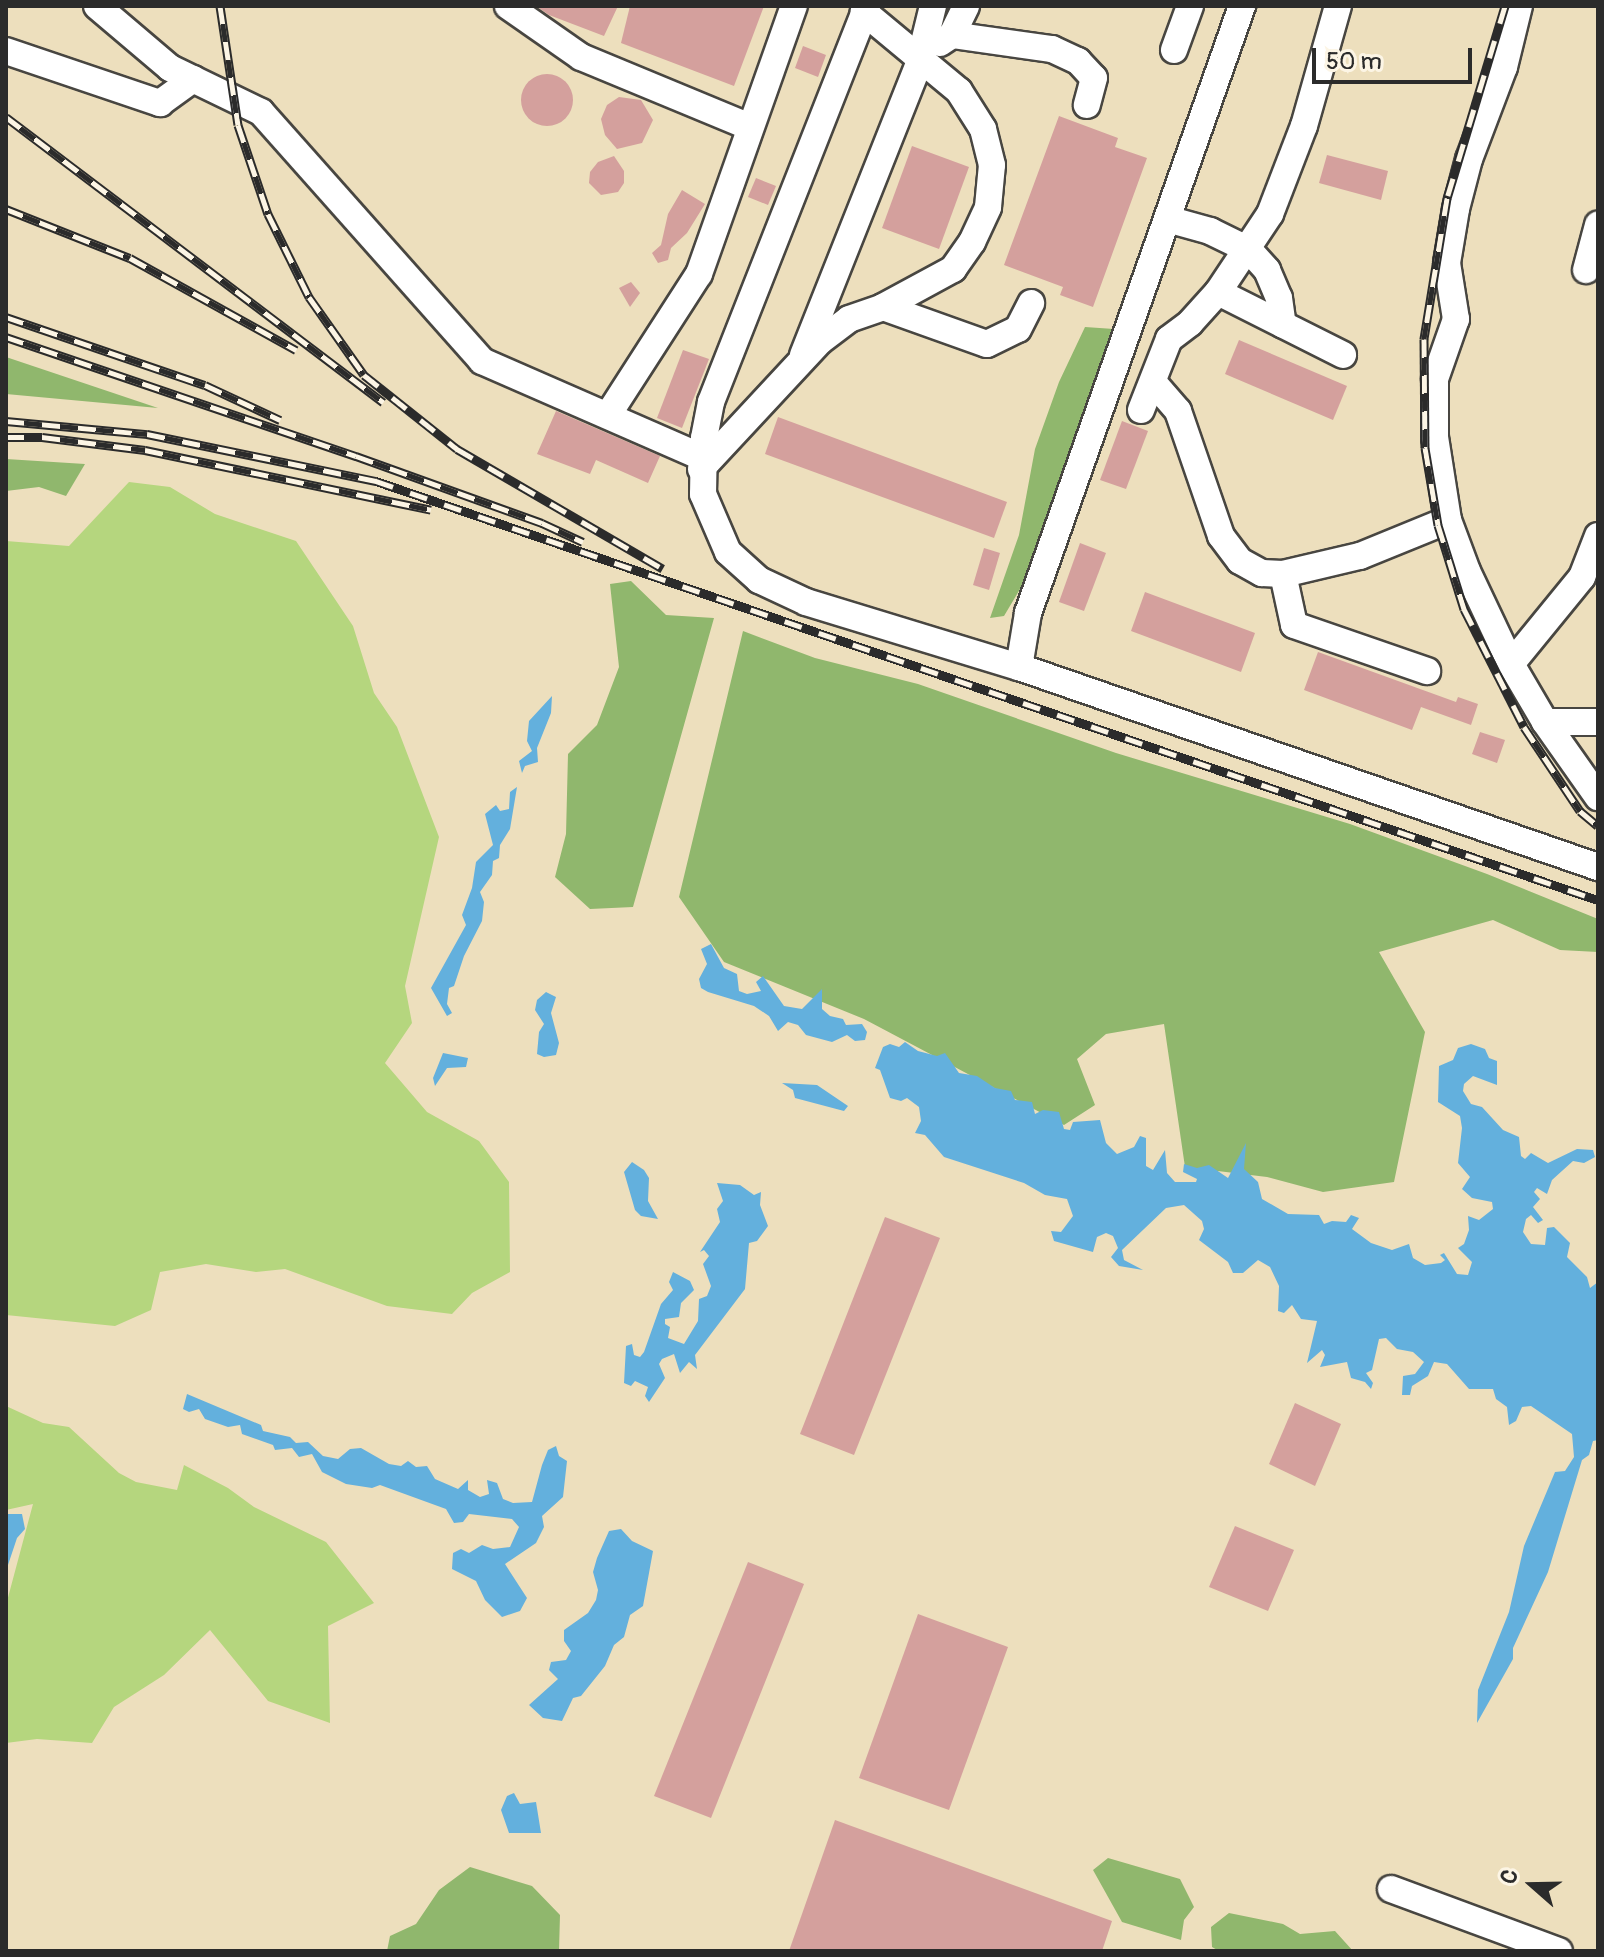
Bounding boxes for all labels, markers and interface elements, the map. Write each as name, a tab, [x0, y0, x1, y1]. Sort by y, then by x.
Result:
scale bar	[1316, 32, 1476, 82]
text: 50 m	[1326, 47, 1382, 76]
north arrow	[1492, 1845, 1572, 1925]
text: С	[1494, 1866, 1525, 1888]

